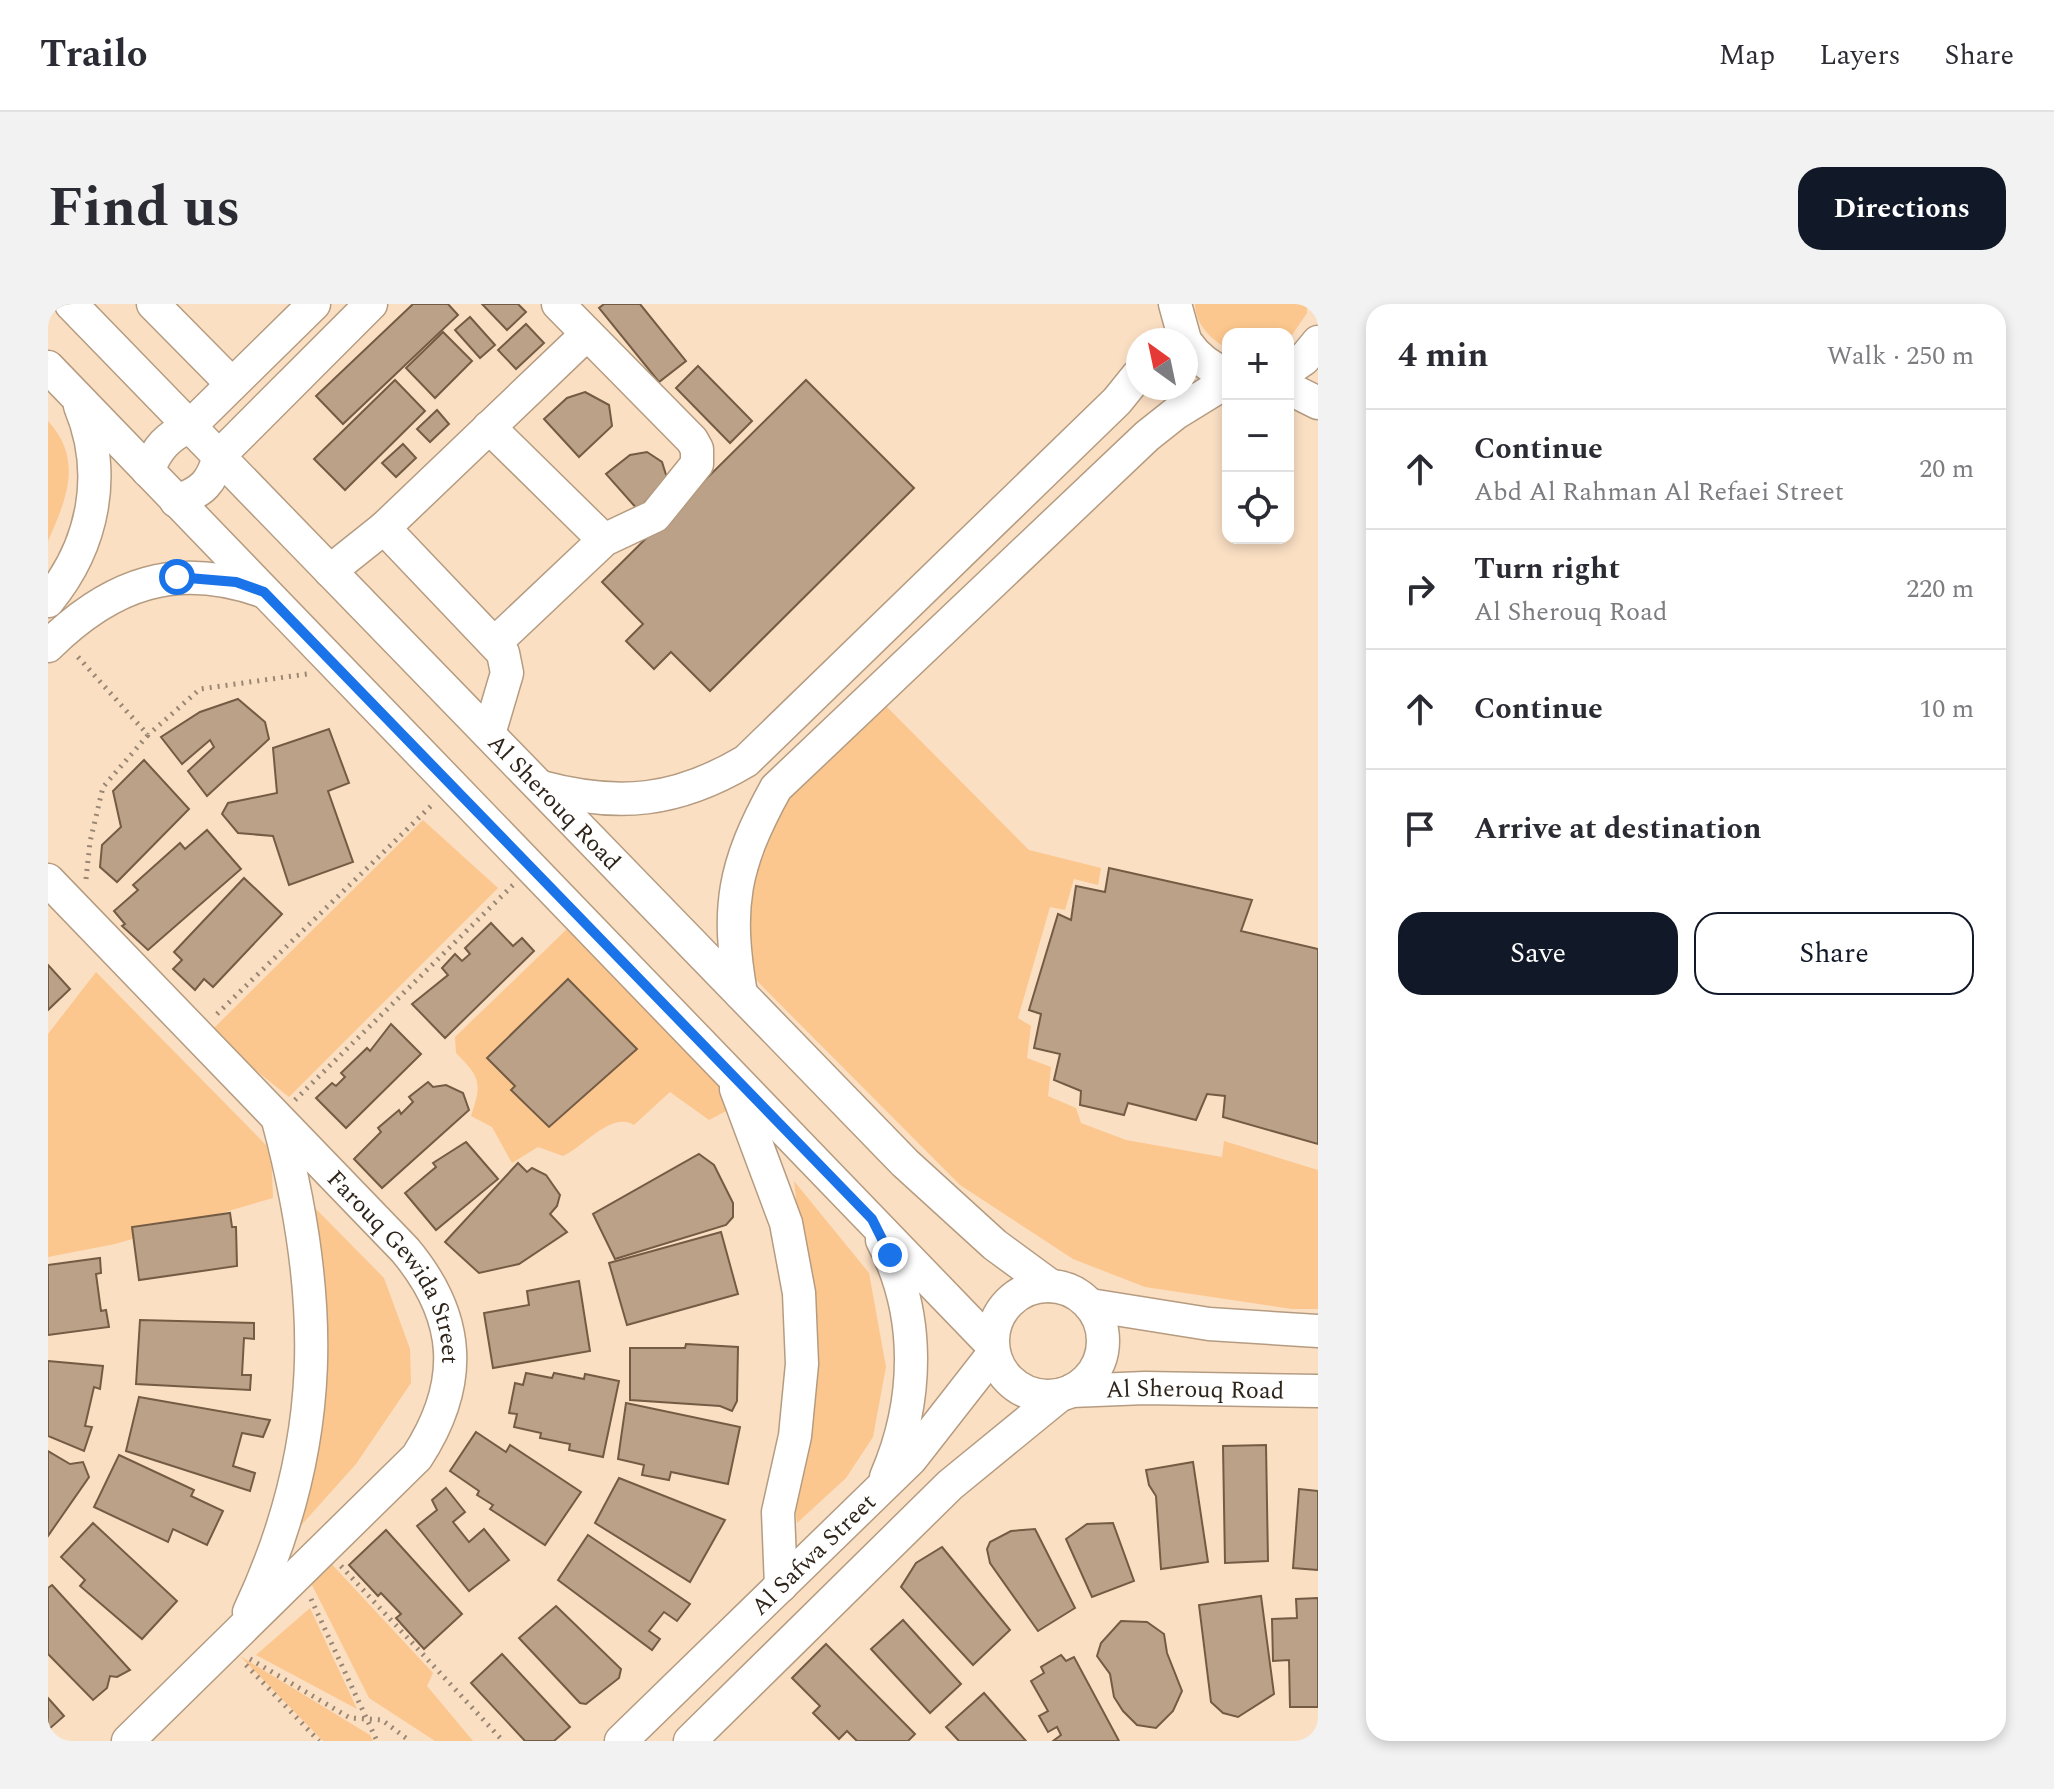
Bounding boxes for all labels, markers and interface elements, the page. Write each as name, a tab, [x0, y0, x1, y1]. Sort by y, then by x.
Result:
text: Trailo	[40, 26, 147, 84]
text: Map	[1719, 34, 1775, 77]
text: Layers	[1819, 34, 1901, 77]
text: Share	[1945, 34, 2014, 77]
text: Find us	[48, 166, 241, 251]
button: Directions	[1798, 167, 2006, 250]
north arrow	[1126, 328, 1198, 400]
map controls	[1222, 328, 1294, 544]
button: +	[1222, 328, 1294, 400]
text: 4 min	[1398, 330, 1488, 382]
text: Walk · 250 m	[1827, 336, 1974, 376]
button: −	[1222, 400, 1294, 472]
text: Continue	[1474, 426, 1603, 472]
icon: ahead	[1398, 447, 1442, 491]
text: 20 m	[1919, 449, 1974, 489]
button: locate	[1222, 472, 1294, 544]
text: Abd Al Rahman Al Refaei Street	[1474, 472, 1844, 512]
text: Turn right	[1474, 546, 1620, 592]
route start	[159, 559, 195, 595]
icon: right	[1398, 567, 1442, 611]
text: 220 m	[1906, 569, 1974, 609]
text: Al Sherouq Road	[1474, 592, 1667, 632]
text: Continue	[1474, 686, 1603, 732]
icon: ahead	[1398, 687, 1442, 731]
text: 10 m	[1919, 689, 1974, 729]
street label: Al Sherouq Road	[479, 726, 629, 879]
text: Arrive at destination	[1474, 806, 1761, 852]
icon: arrive	[1398, 807, 1442, 851]
button: Save	[1398, 912, 1678, 995]
button: Share	[1694, 912, 1974, 995]
street label: Farouq Gewida Street	[318, 1162, 467, 1364]
route end	[872, 1237, 908, 1273]
street label: Al Sherouq Road	[1105, 1371, 1285, 1409]
street label: Al Safwa Street	[743, 1485, 885, 1624]

